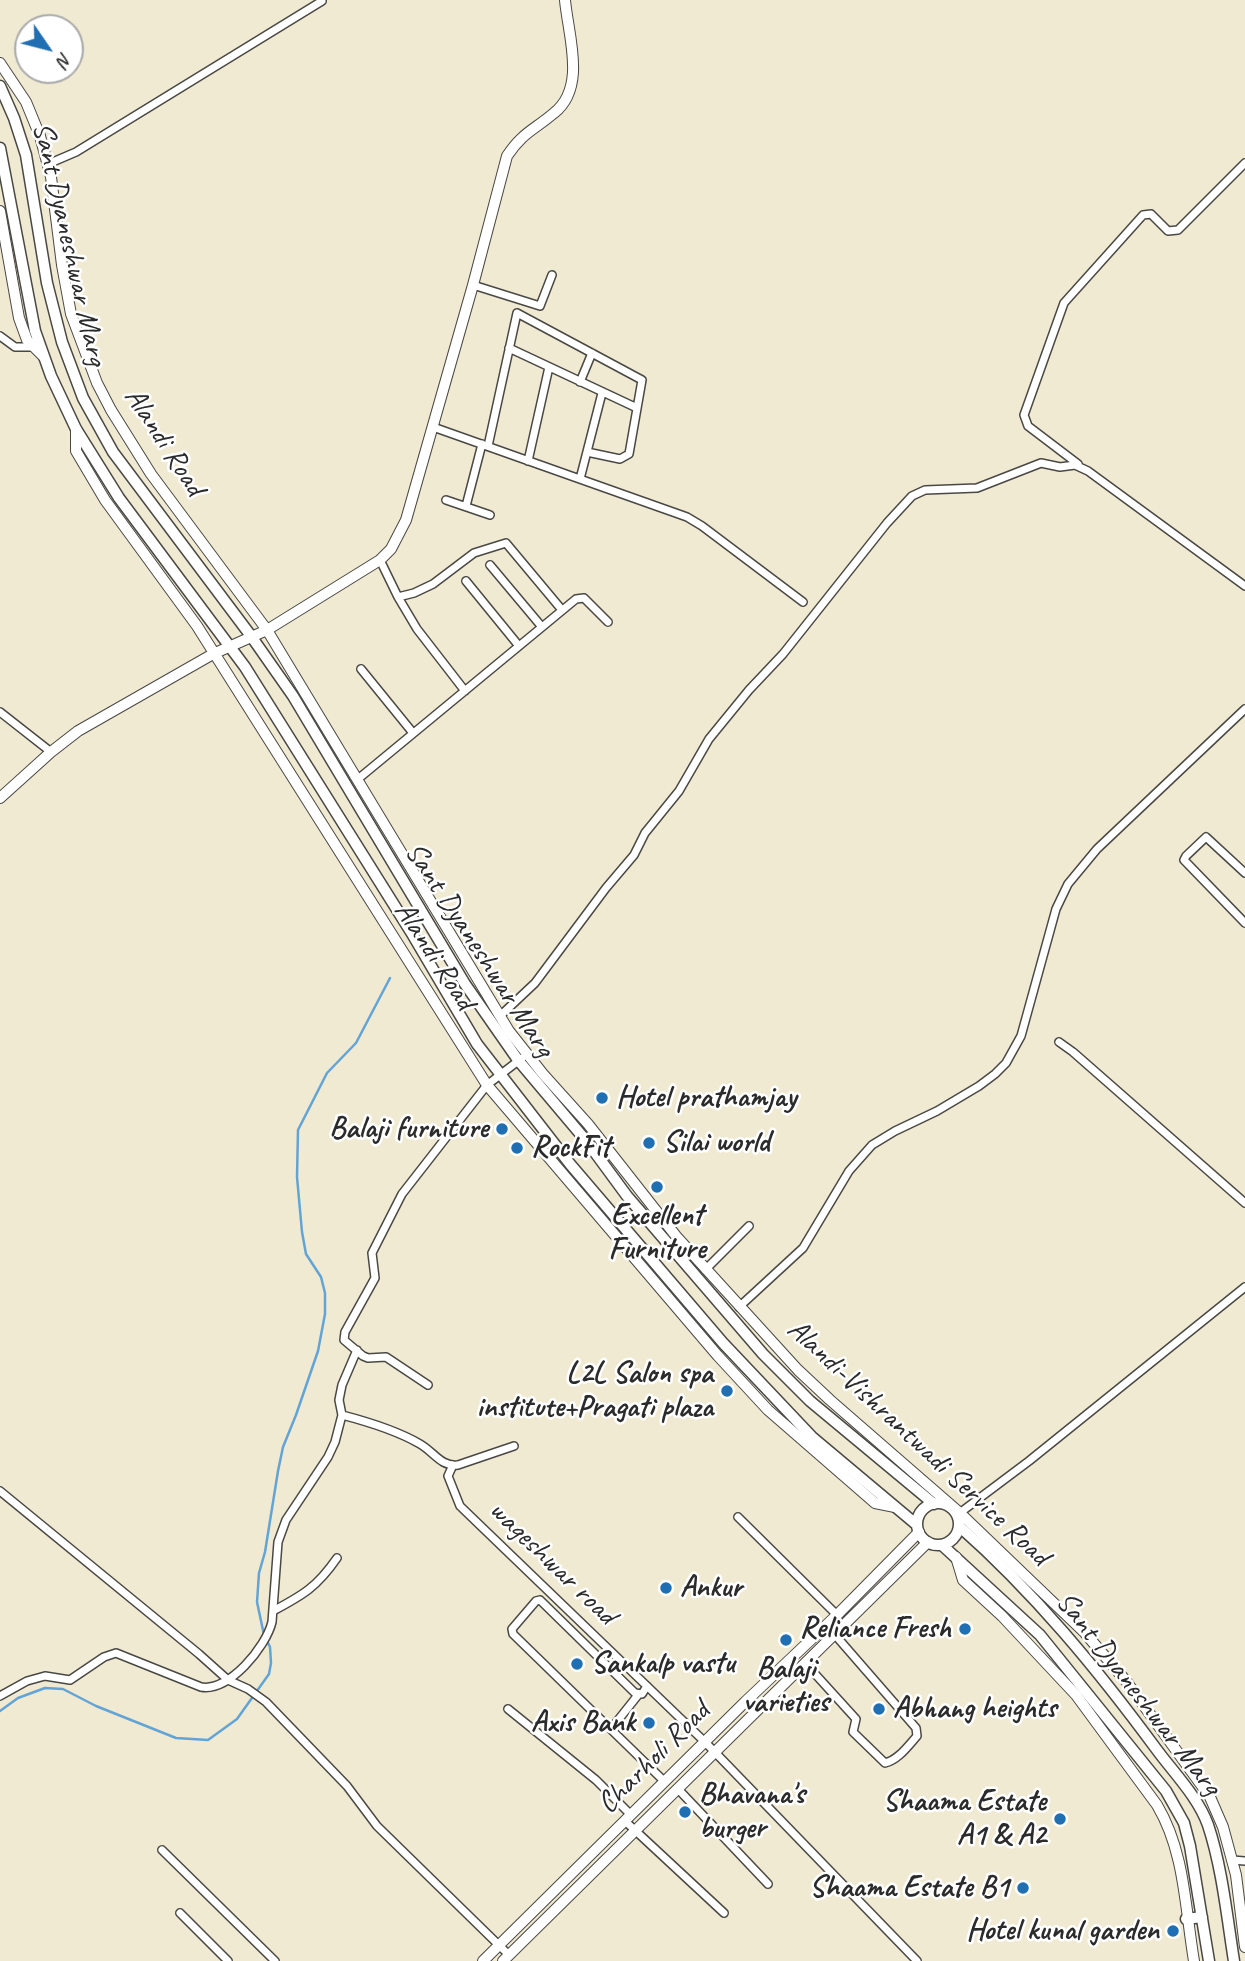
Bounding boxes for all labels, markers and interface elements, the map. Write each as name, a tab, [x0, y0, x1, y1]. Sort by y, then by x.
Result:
north arrow	[14, 14, 84, 84]
text: N	[51, 48, 78, 72]
street label: Sant Dyaneshwar Marg	[24, 119, 114, 369]
street label: Alandi Road	[116, 381, 212, 503]
street label: Sant Dyaneshwar Marg	[396, 836, 562, 1064]
street label: Alandi Road	[386, 895, 482, 1017]
place label: Hotel prathamjay	[616, 1080, 796, 1116]
marker: Hotel prathamjay	[594, 1090, 610, 1106]
place label: Balaji furniture	[329, 1111, 488, 1147]
marker: Balaji furniture	[494, 1121, 510, 1137]
place label: Silai world	[663, 1125, 770, 1161]
place label: RockFit	[531, 1130, 610, 1166]
marker: Silai world	[641, 1135, 657, 1151]
marker: RockFit	[509, 1140, 525, 1156]
marker: Excellent Furniture	[649, 1179, 665, 1195]
place label: Excellent Furniture	[608, 1198, 706, 1268]
street label: Alandi-Vishrantwadi Service Road	[779, 1312, 1057, 1574]
place label: L2L Salon spa institute+Pragati plaza	[477, 1356, 713, 1426]
marker: L2L Salon spa institute+Pragati plaza	[719, 1383, 735, 1399]
street label: wageshwar road	[480, 1493, 624, 1633]
place label: Ankur	[680, 1570, 742, 1606]
marker: Ankur	[658, 1580, 674, 1596]
street label: Sant Dyaneshwar Marg	[1047, 1585, 1229, 1803]
place label: Reliance Fresh	[799, 1611, 951, 1647]
marker: Reliance Fresh	[957, 1621, 973, 1637]
marker: Balaji varieties	[778, 1632, 794, 1648]
place label: Sankalp vastu	[591, 1646, 735, 1682]
place label: Balaji varieties	[743, 1651, 829, 1722]
marker: Sankalp vastu	[569, 1656, 585, 1672]
place label: Abhang heights	[893, 1691, 1056, 1727]
street label: Charholi Road	[590, 1694, 718, 1822]
marker: Abhang heights	[871, 1701, 887, 1717]
place label: Axis Bank	[531, 1705, 635, 1741]
marker: Axis Bank	[641, 1715, 657, 1731]
place label: Bhavana's burger	[699, 1777, 805, 1848]
place label: Shaama Estate A1 & A2	[883, 1784, 1046, 1854]
marker: Bhavana's burger	[677, 1804, 693, 1820]
marker: Shaama Estate A1 & A2	[1052, 1811, 1068, 1827]
place label: Shaama Estate B1	[809, 1870, 1009, 1906]
marker: Shaama Estate B1	[1015, 1880, 1031, 1896]
place label: Hotel kunal garden	[966, 1913, 1159, 1949]
marker: Hotel kunal garden	[1165, 1923, 1181, 1939]

